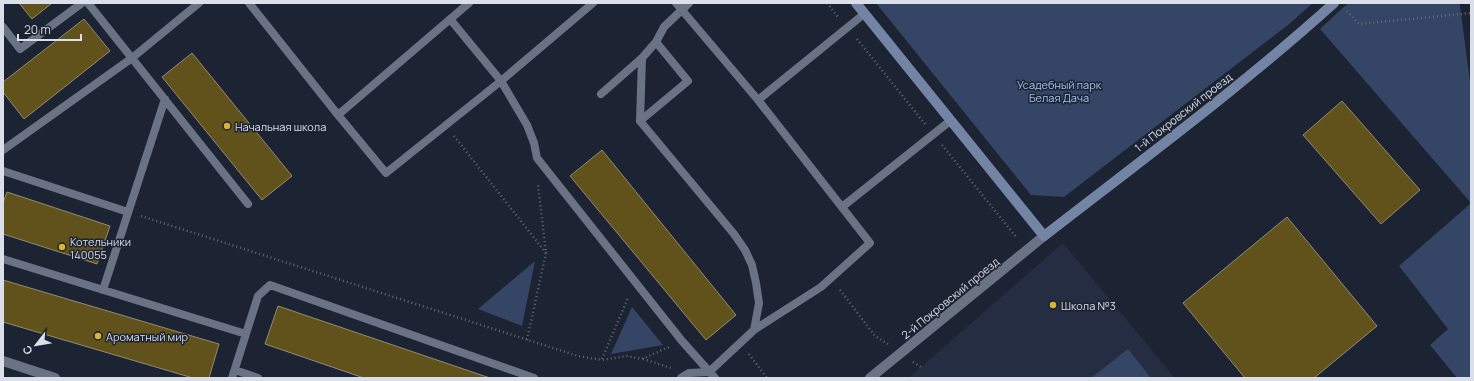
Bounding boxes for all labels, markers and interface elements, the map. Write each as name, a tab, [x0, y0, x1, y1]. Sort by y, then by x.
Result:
scale bar	[18, 16, 81, 42]
text: 20 m	[24, 21, 51, 38]
street label: 1-й Покровский проезд	[1131, 69, 1235, 155]
park label: Усадебный парк Белая Дача	[1017, 77, 1102, 105]
place label: Начальная школа	[235, 119, 326, 134]
marker: Начальная школа	[222, 121, 232, 131]
place label: Котельники 140055	[70, 234, 131, 262]
marker: Котельники 140055	[57, 242, 67, 252]
street label: 2-й Покровский проезд	[898, 254, 1002, 342]
place label: Школа №3	[1061, 298, 1116, 313]
marker: Школа №3	[1048, 300, 1058, 310]
north arrow	[16, 325, 56, 365]
place label: Ароматный мир	[106, 329, 188, 344]
marker: Ароматный мир	[93, 331, 103, 341]
text: С	[18, 343, 36, 358]

